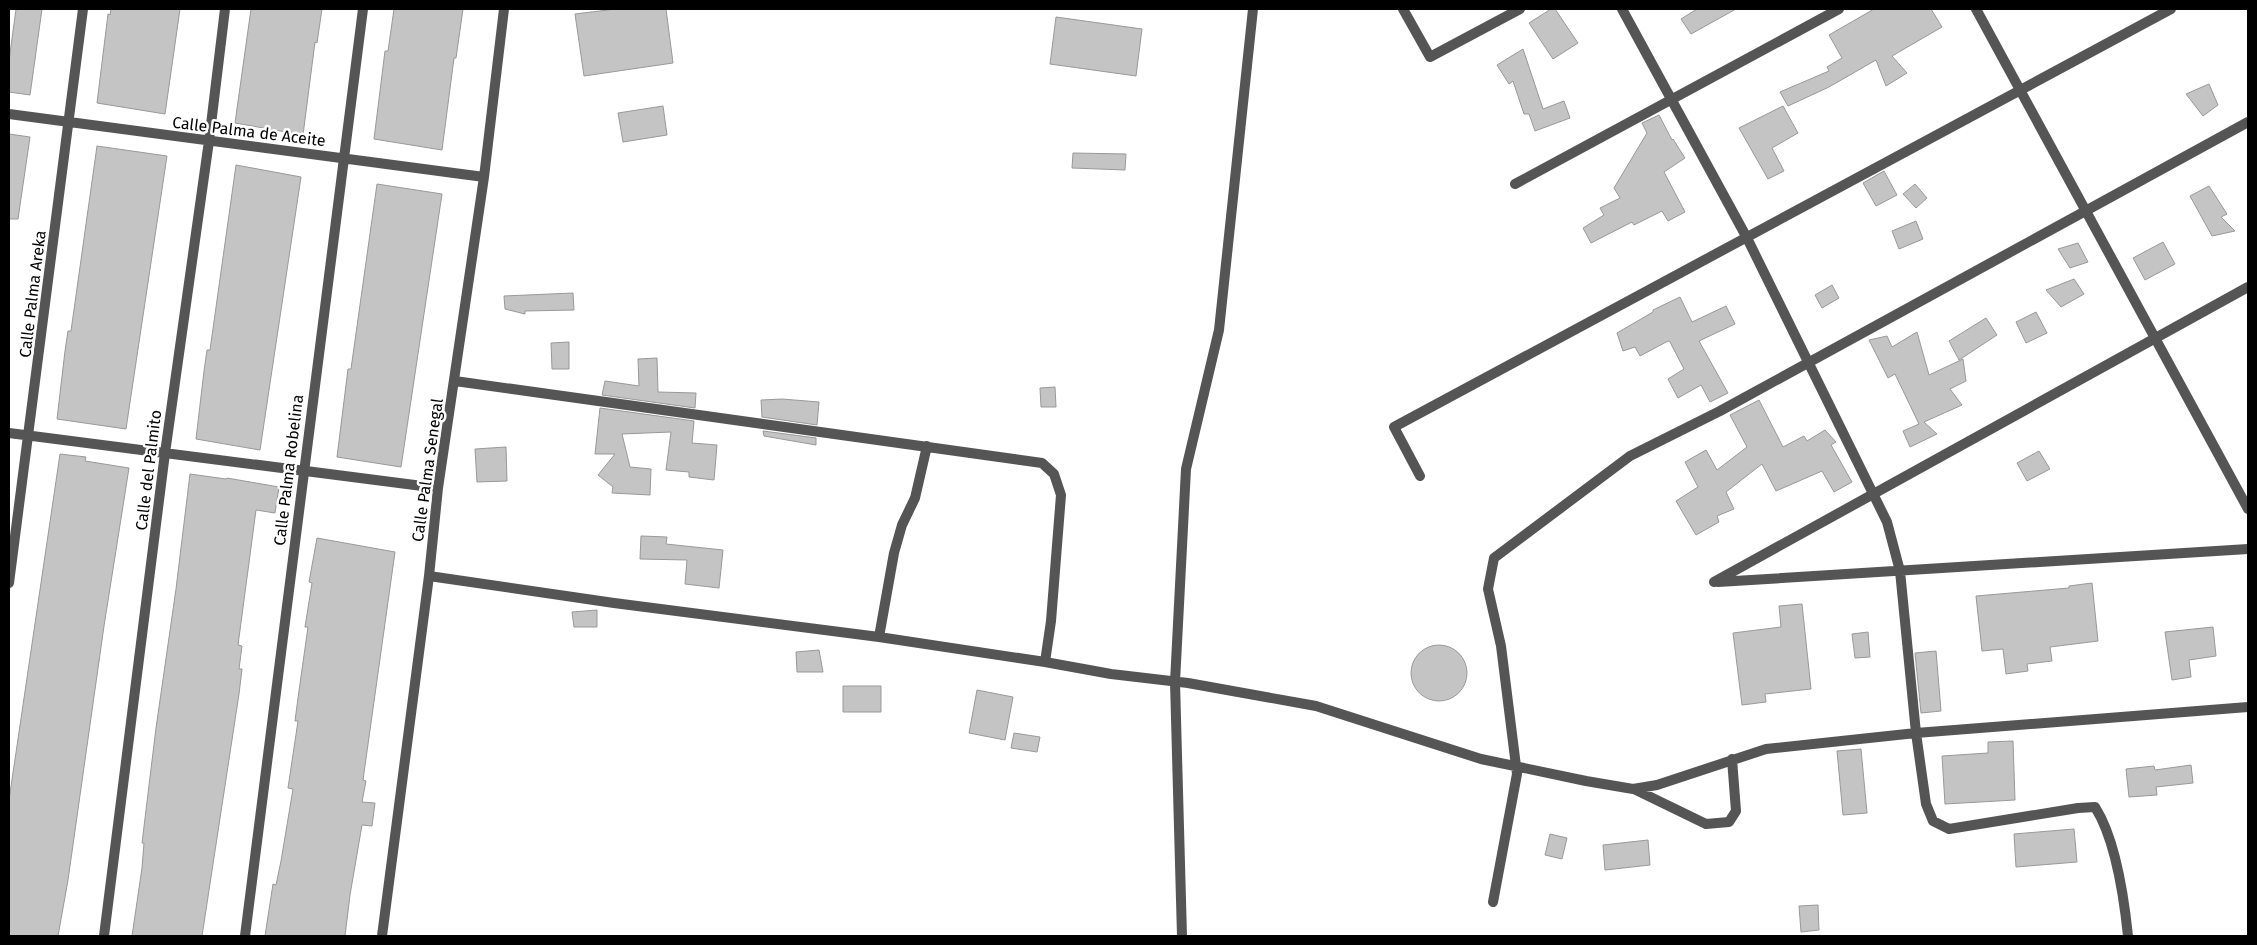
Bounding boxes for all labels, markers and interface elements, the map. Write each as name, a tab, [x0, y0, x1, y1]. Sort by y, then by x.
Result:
street label: Calle Palma de Aceite	[171, 113, 327, 150]
street label: Calle Palma Areka	[15, 229, 50, 359]
street label: Calle Palma Robelina	[270, 393, 307, 547]
street label: Calle Palma Senegal	[408, 397, 447, 543]
street label: Calle del Palmito	[132, 409, 165, 532]

